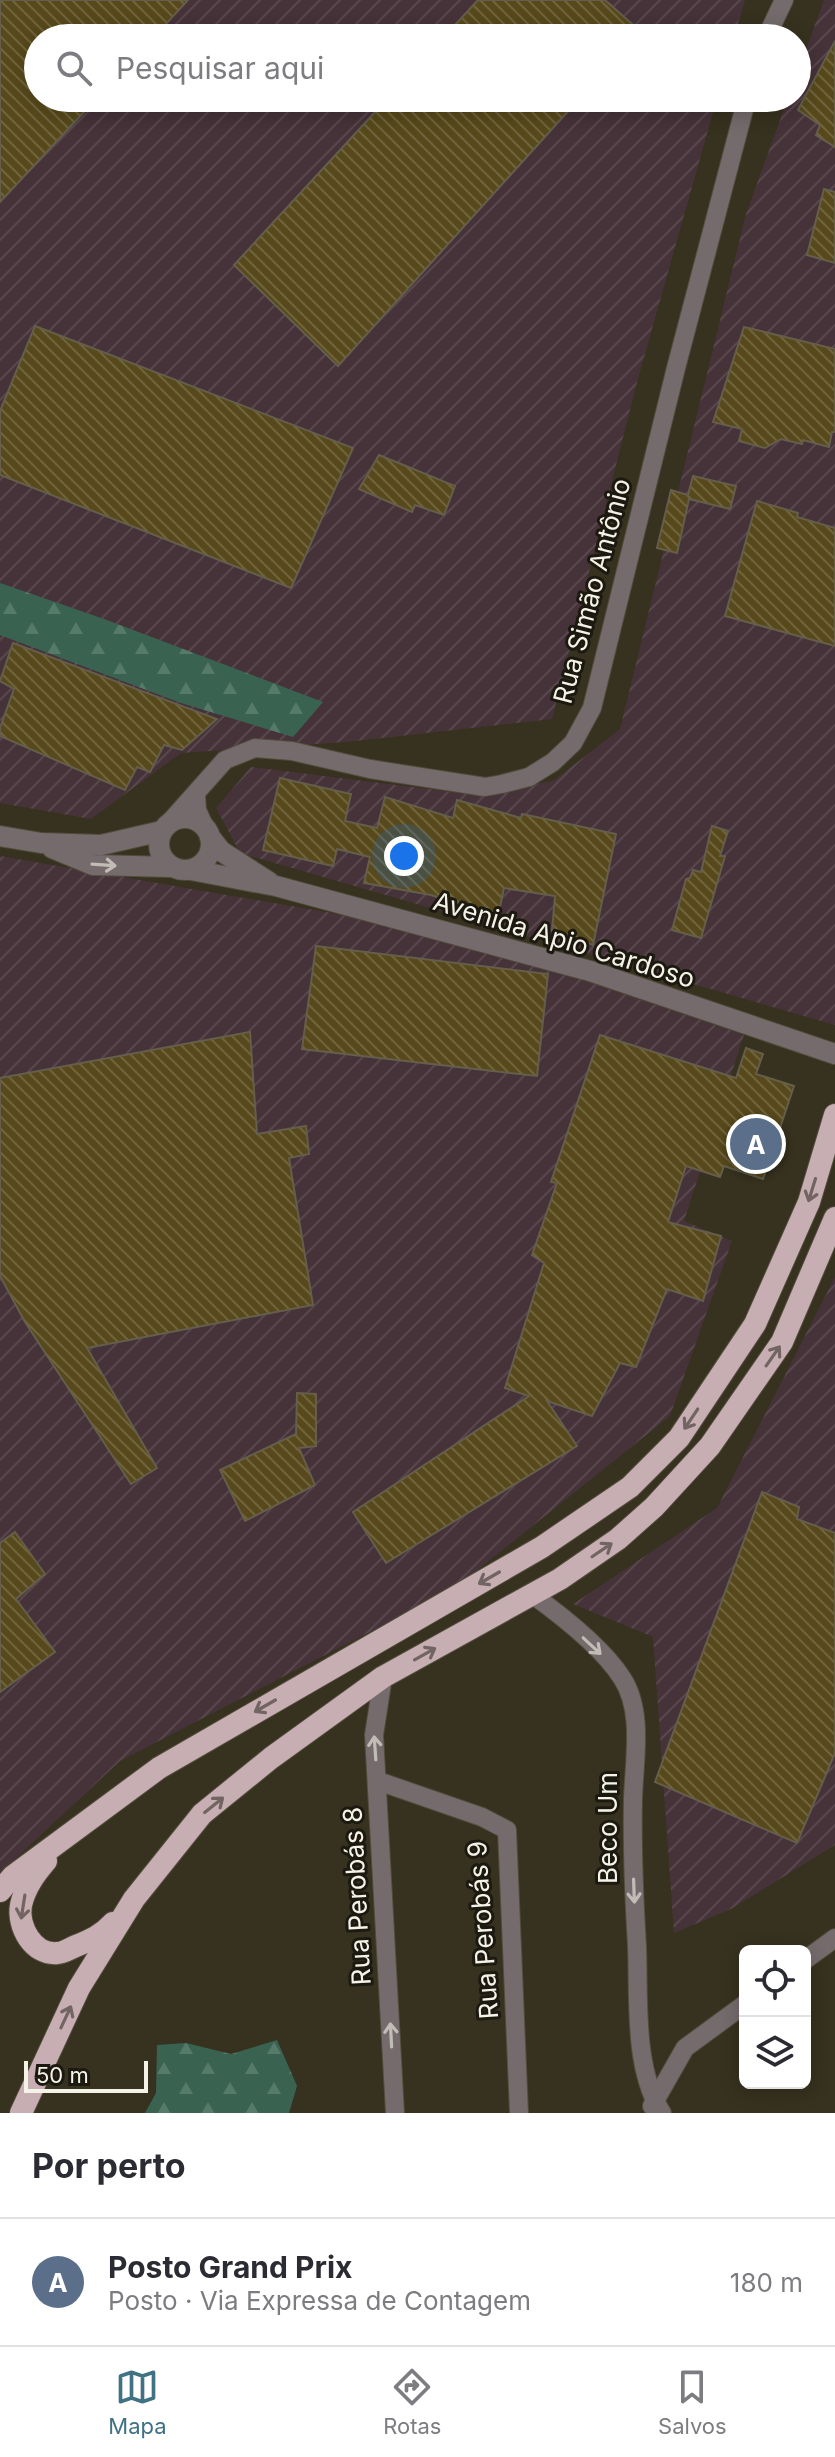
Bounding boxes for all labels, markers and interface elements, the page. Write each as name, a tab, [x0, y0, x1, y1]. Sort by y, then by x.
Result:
search box	[24, 24, 811, 112]
icon: search	[52, 46, 96, 90]
text: Pesquisar aqui	[116, 50, 324, 86]
street label: Rua Simão Antônio	[547, 475, 636, 707]
your location	[384, 836, 424, 876]
one-way arrow	[90, 857, 117, 872]
street label: Avenida Apio Cardoso	[430, 885, 699, 994]
pin: A	[730, 1114, 782, 1174]
one-way arrow	[804, 1177, 818, 1202]
one-way arrow	[765, 1345, 781, 1367]
one-way arrow	[683, 1407, 699, 1430]
one-way arrow	[591, 1542, 613, 1558]
one-way arrow	[478, 1570, 501, 1586]
one-way arrow	[582, 1636, 602, 1655]
one-way arrow	[413, 1646, 436, 1662]
one-way arrow	[254, 1699, 278, 1714]
one-way arrow	[367, 1735, 382, 1761]
street label: Beco Um	[592, 1772, 623, 1884]
one-way arrow	[203, 1796, 224, 1814]
street label: Rua Perobás 8	[336, 1806, 377, 1986]
street label: Rua Perobás 9	[461, 1840, 504, 2020]
one-way arrow	[627, 1877, 642, 1904]
one-way arrow	[15, 1893, 30, 1919]
map controls	[739, 1945, 811, 2089]
button: locate	[739, 1945, 811, 2017]
one-way arrow	[59, 2005, 74, 2029]
button: layers	[739, 2017, 811, 2089]
one-way arrow	[383, 2022, 398, 2049]
scale bar	[24, 2057, 148, 2093]
text: 50 m	[36, 2062, 89, 2088]
text: Por perto	[32, 2145, 186, 2186]
text: Posto Grand Prix	[108, 2249, 352, 2285]
text: A	[48, 2267, 68, 2298]
text: 180 m	[730, 2267, 803, 2298]
text: Posto · Via Expressa de Contagem	[108, 2285, 531, 2316]
tab: Mapa	[108, 2365, 167, 2439]
tab: Rotas	[383, 2365, 441, 2439]
tab: Salvos	[658, 2365, 727, 2439]

